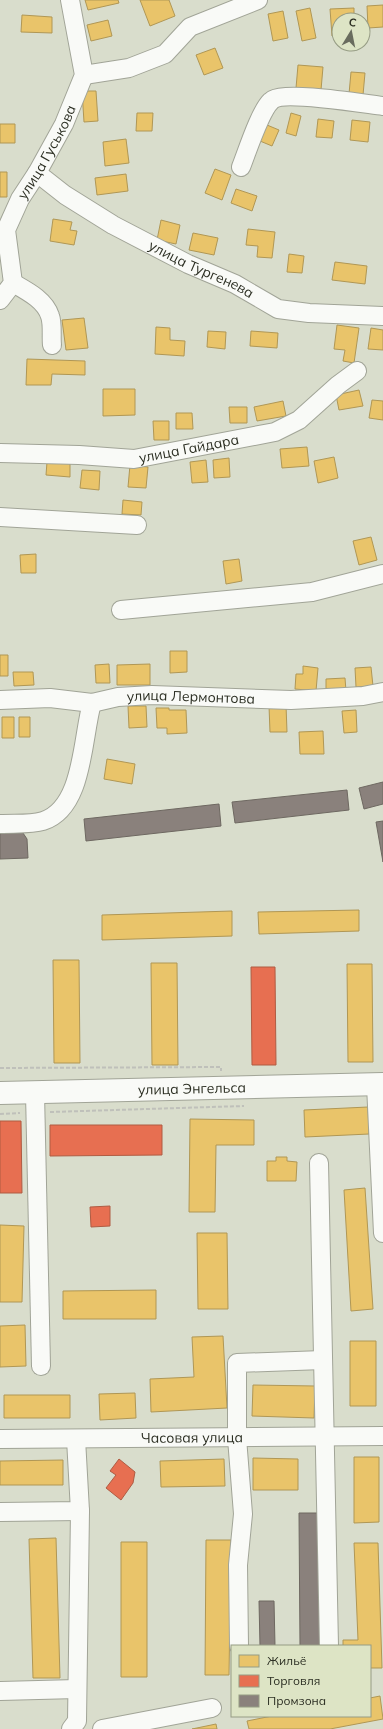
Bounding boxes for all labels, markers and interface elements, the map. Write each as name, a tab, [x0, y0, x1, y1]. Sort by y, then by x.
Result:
north arrow	[331, 12, 371, 52]
text: С	[348, 15, 358, 30]
street label: улица Гуськова	[13, 102, 80, 203]
street label: улица Тургенева	[146, 236, 257, 302]
street label: улица Гайдара	[137, 430, 240, 467]
street label: улица Лермонтова	[126, 686, 255, 708]
street label: улица Энгельса	[138, 1078, 246, 1099]
street label: Часовая улица	[141, 1428, 243, 1447]
legend	[231, 1645, 371, 1717]
text: Жильё	[267, 1653, 307, 1668]
text: Торговля	[267, 1673, 320, 1688]
text: Промзона	[267, 1693, 326, 1708]

